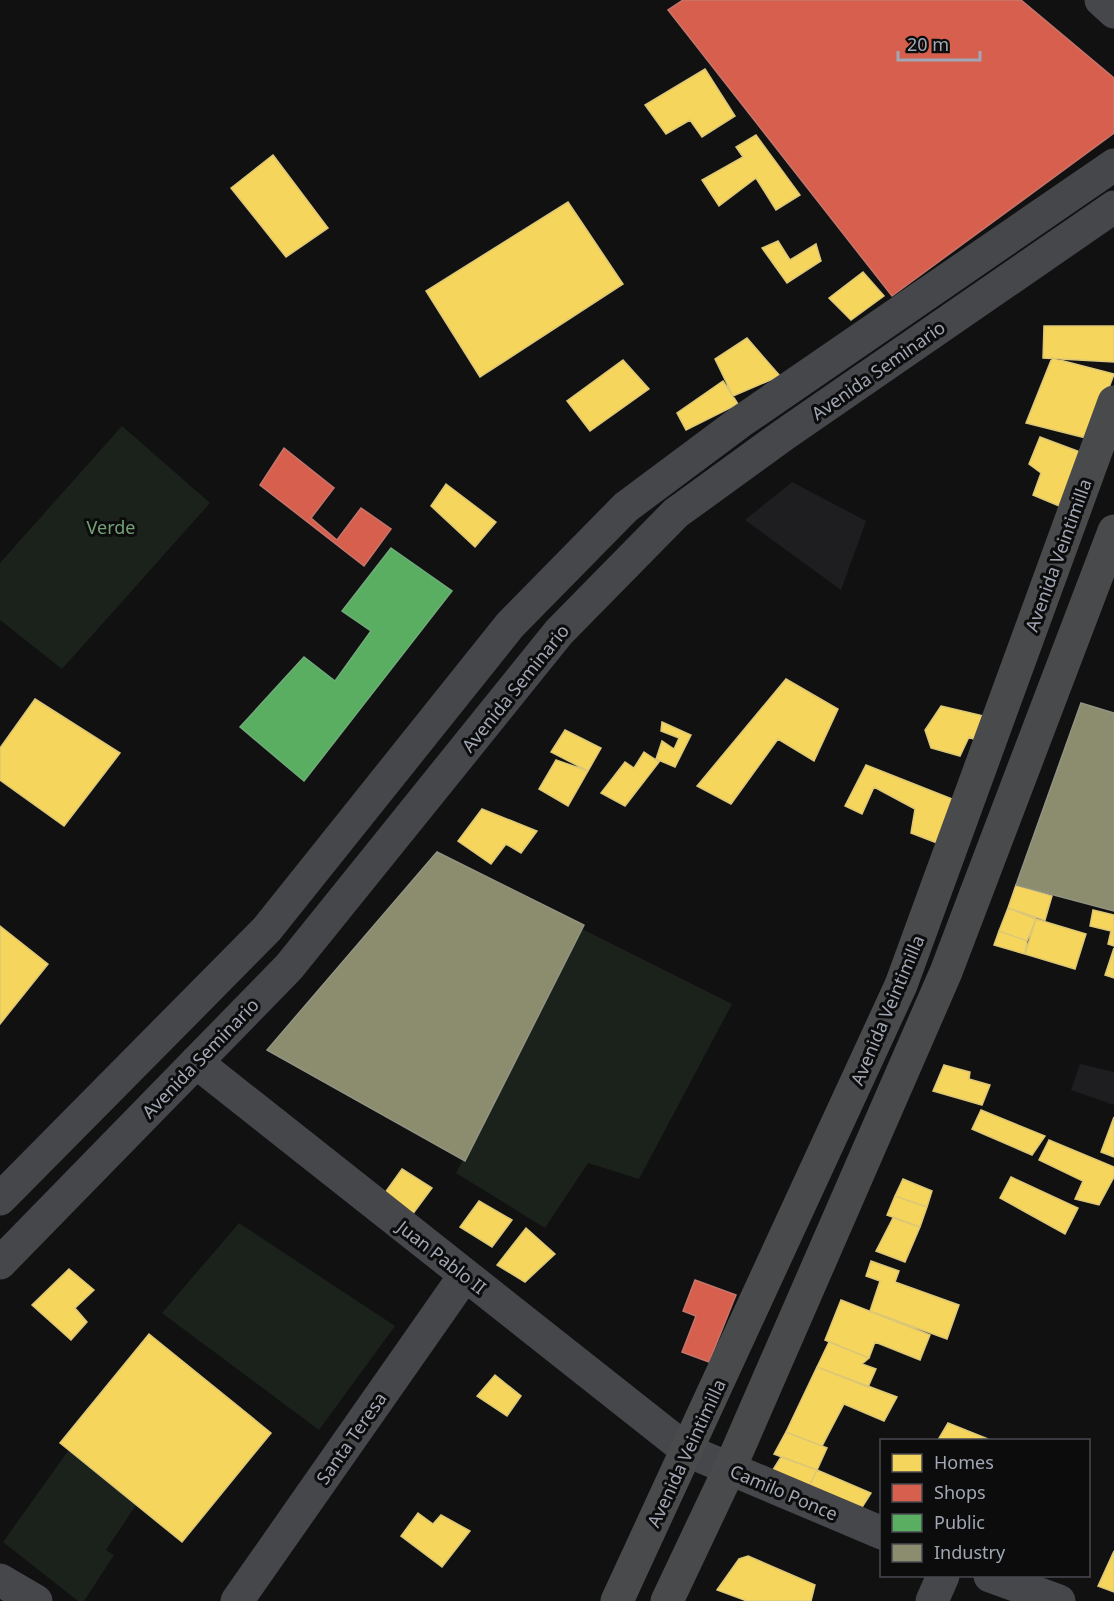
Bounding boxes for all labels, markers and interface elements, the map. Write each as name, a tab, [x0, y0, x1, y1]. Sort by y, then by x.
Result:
scale bar	[898, 24, 980, 62]
text: 20 m	[907, 32, 949, 56]
street label: Avenida Seminario	[806, 315, 950, 425]
street label: Avenida Veintimilla	[1019, 475, 1097, 635]
park label: Verde	[87, 515, 135, 539]
street label: Avenida Seminario	[456, 619, 574, 757]
street label: Avenida Veintimilla	[845, 931, 929, 1089]
street label: Avenida Seminario	[136, 993, 264, 1123]
street label: Juan Pablo II	[391, 1214, 491, 1299]
street label: Avenida Veintimilla	[641, 1375, 731, 1531]
street label: Santa Teresa	[310, 1387, 392, 1489]
legend	[880, 1439, 1090, 1577]
text: Homes	[934, 1450, 994, 1474]
street label: Camilo Ponce	[726, 1459, 842, 1525]
text: Shops	[934, 1480, 986, 1504]
text: Public	[934, 1510, 985, 1534]
text: Industry	[934, 1540, 1006, 1564]

